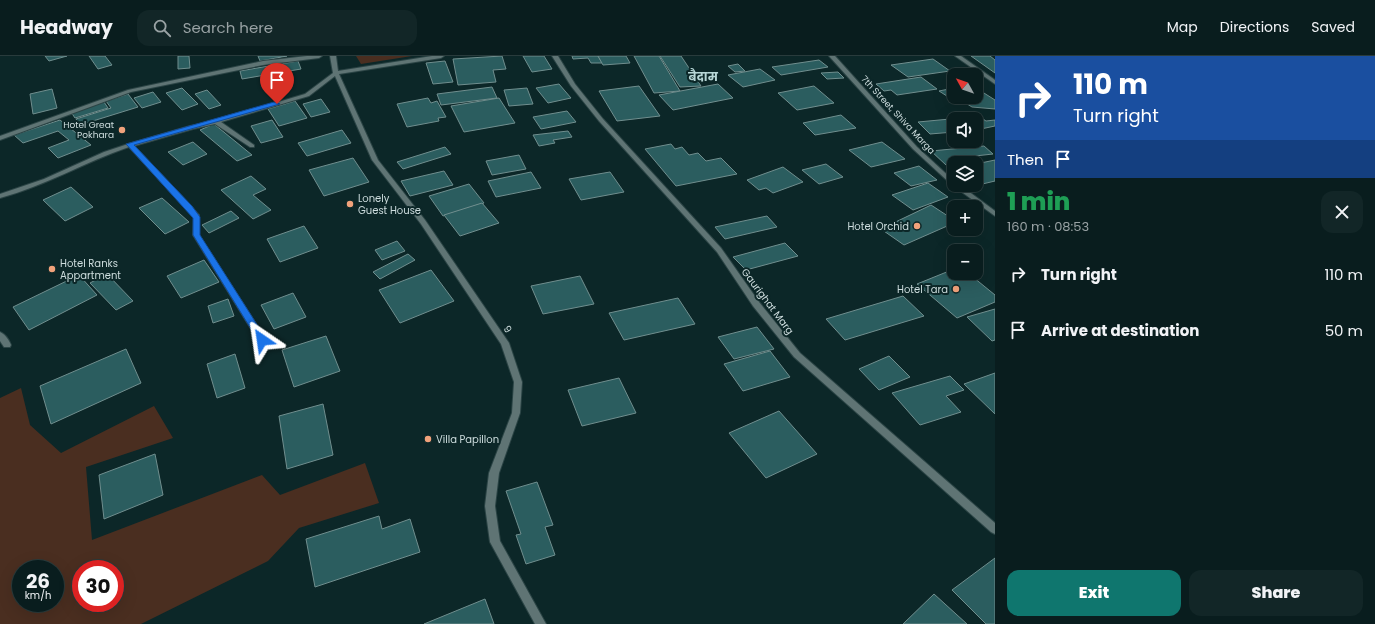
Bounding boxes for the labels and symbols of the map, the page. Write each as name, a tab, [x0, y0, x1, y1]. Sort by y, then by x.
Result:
pin	[260, 63, 294, 104]
district label: बैदाम	[687, 67, 719, 85]
north arrow	[947, 68, 983, 104]
street label: 7th Street, Shiva Marga	[858, 73, 938, 157]
place label: Hotel Great Pokhara	[63, 119, 114, 141]
marker: Hotel Great Pokhara	[117, 125, 127, 135]
place label: Lonely Guest House	[358, 191, 421, 218]
marker: Lonely Guest House	[345, 199, 355, 209]
place label: Hotel Orchid	[847, 219, 909, 234]
marker: Hotel Orchid	[912, 221, 922, 231]
place label: Hotel Ranks Appartment	[60, 256, 121, 283]
marker: Hotel Ranks Appartment	[47, 264, 57, 274]
street label: Gaurighat Marg	[738, 265, 797, 337]
place label: Hotel Tara	[897, 282, 948, 297]
marker: Hotel Tara	[951, 284, 961, 294]
position arrow	[241, 319, 283, 361]
street label: 9	[500, 322, 516, 336]
place label: Villa Papillon	[436, 432, 499, 447]
marker: Villa Papillon	[423, 434, 433, 444]
speed limit sign: 30	[72, 560, 124, 612]

